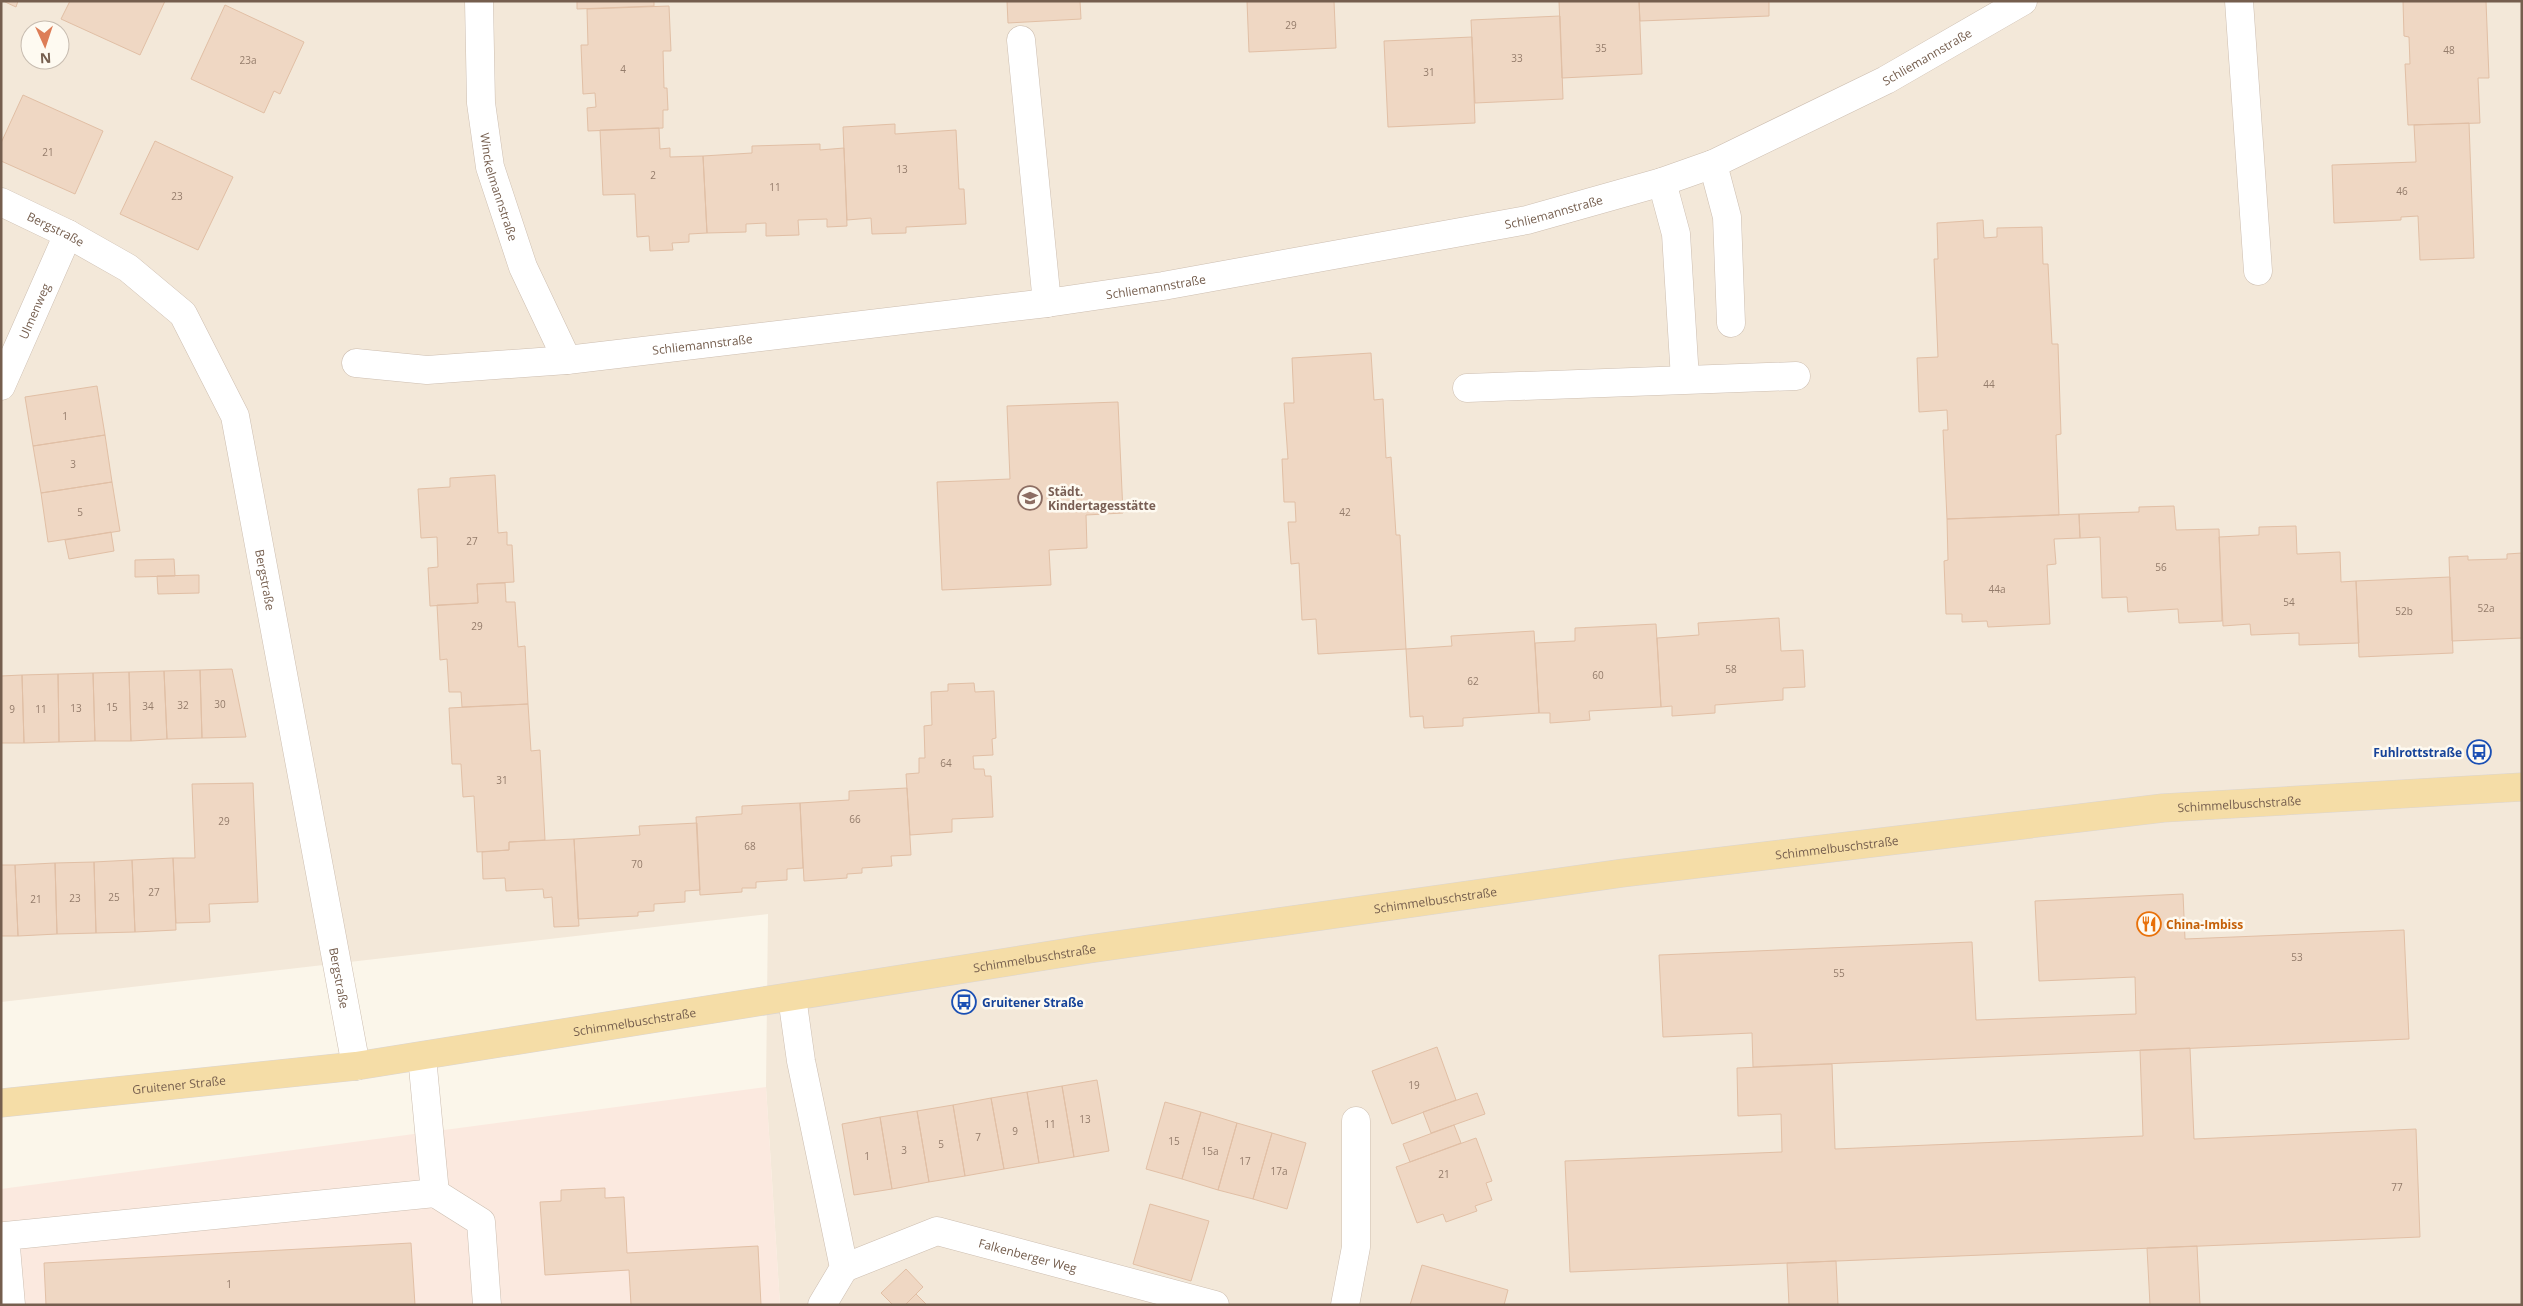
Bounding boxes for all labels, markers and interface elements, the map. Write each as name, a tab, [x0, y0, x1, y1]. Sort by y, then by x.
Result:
house number: 29	[1285, 18, 1297, 32]
north arrow	[20, 20, 70, 70]
street label: Schliemannstraße	[1879, 24, 1975, 89]
house number: 35	[1595, 41, 1607, 55]
house number: 48	[2443, 43, 2455, 57]
text: N	[40, 49, 52, 68]
house number: 33	[1511, 51, 1523, 65]
house number: 23a	[240, 53, 257, 67]
house number: 4	[620, 62, 626, 76]
house number: 31	[1423, 65, 1435, 79]
street label: Winckelmannstraße	[477, 132, 522, 243]
house number: 21	[42, 145, 54, 159]
house number: 13	[896, 162, 908, 176]
house number: 2	[650, 168, 656, 182]
house number: 11	[769, 180, 781, 194]
house number: 46	[2396, 184, 2408, 198]
house number: 23	[171, 189, 183, 203]
street label: Schliemannstraße	[1503, 191, 1605, 232]
street label: Bergstraße	[25, 207, 88, 250]
street label: Schliemannstraße	[1105, 270, 1207, 303]
street label: Ulmenweg	[14, 280, 54, 342]
street label: Schliemannstraße	[651, 330, 754, 358]
house number: 44	[1983, 377, 1995, 391]
house number: 1	[62, 409, 68, 423]
house number: 3	[70, 457, 76, 471]
place label: Städt. Kindertagesstätte	[1048, 483, 1156, 514]
school or university icon: Städt. Kindertagesstätte	[1017, 485, 1043, 511]
house number: 5	[77, 505, 83, 519]
house number: 42	[1339, 505, 1351, 519]
house number: 27	[466, 534, 478, 548]
street label: Bergstraße	[251, 548, 280, 612]
house number: 56	[2155, 560, 2167, 574]
house number: 44a	[1989, 582, 2006, 596]
house number: 54	[2283, 595, 2295, 609]
house number: 52a	[2478, 601, 2495, 615]
house number: 52b	[2395, 604, 2413, 618]
house number: 29	[471, 619, 483, 633]
house number: 58	[1725, 662, 1737, 676]
house number: 60	[1592, 668, 1604, 682]
house number: 62	[1467, 674, 1479, 688]
house number: 30	[214, 697, 226, 711]
house number: 32	[177, 698, 189, 712]
house number: 34	[142, 699, 154, 713]
house number: 15	[106, 700, 118, 714]
house number: 13	[70, 701, 82, 715]
house number: 9	[9, 702, 15, 716]
house number: 11	[35, 702, 47, 716]
bus stop icon: Fuhlrottstraße	[2466, 739, 2492, 765]
place label: Fuhlrottstraße	[2373, 744, 2462, 761]
house number: 64	[940, 756, 952, 770]
house number: 31	[496, 773, 508, 787]
street label: Schimmelbuschstraße	[2177, 791, 2302, 816]
house number: 66	[849, 812, 861, 826]
house number: 29	[218, 814, 230, 828]
street label: Schimmelbuschstraße	[1774, 831, 1900, 863]
house number: 68	[744, 839, 756, 853]
house number: 70	[631, 857, 643, 871]
street label: Schimmelbuschstraße	[1373, 883, 1498, 917]
house number: 27	[148, 885, 160, 899]
house number: 25	[108, 890, 120, 904]
house number: 23	[69, 891, 81, 905]
house number: 21	[30, 892, 42, 906]
restaurant icon: China-Imbiss	[2136, 911, 2162, 937]
place label: China-Imbiss	[2166, 916, 2243, 933]
street label: Schimmelbuschstraße	[972, 940, 1097, 976]
street label: Bergstraße	[326, 946, 354, 1010]
house number: 53	[2291, 950, 2303, 964]
house number: 55	[1833, 966, 1845, 980]
bus stop icon: Gruitener Straße	[951, 989, 977, 1015]
place label: Gruitener Straße	[982, 994, 1084, 1011]
street label: Schimmelbuschstraße	[572, 1003, 697, 1040]
street label: Gruitener Straße	[131, 1071, 227, 1098]
house number: 19	[1408, 1078, 1420, 1092]
house number: 13	[1079, 1112, 1091, 1126]
house number: 11	[1044, 1117, 1056, 1131]
house number: 9	[1012, 1124, 1018, 1138]
house number: 7	[975, 1130, 981, 1144]
house number: 15	[1168, 1134, 1180, 1148]
house number: 5	[938, 1137, 944, 1151]
house number: 3	[901, 1143, 907, 1157]
house number: 15a	[1202, 1144, 1219, 1158]
house number: 1	[864, 1149, 870, 1163]
house number: 17	[1239, 1154, 1251, 1168]
house number: 17a	[1271, 1164, 1288, 1178]
house number: 21	[1438, 1167, 1450, 1181]
house number: 77	[2391, 1180, 2403, 1194]
street label: Falkenberger Weg	[977, 1234, 1079, 1276]
house number: 1	[226, 1277, 232, 1291]

